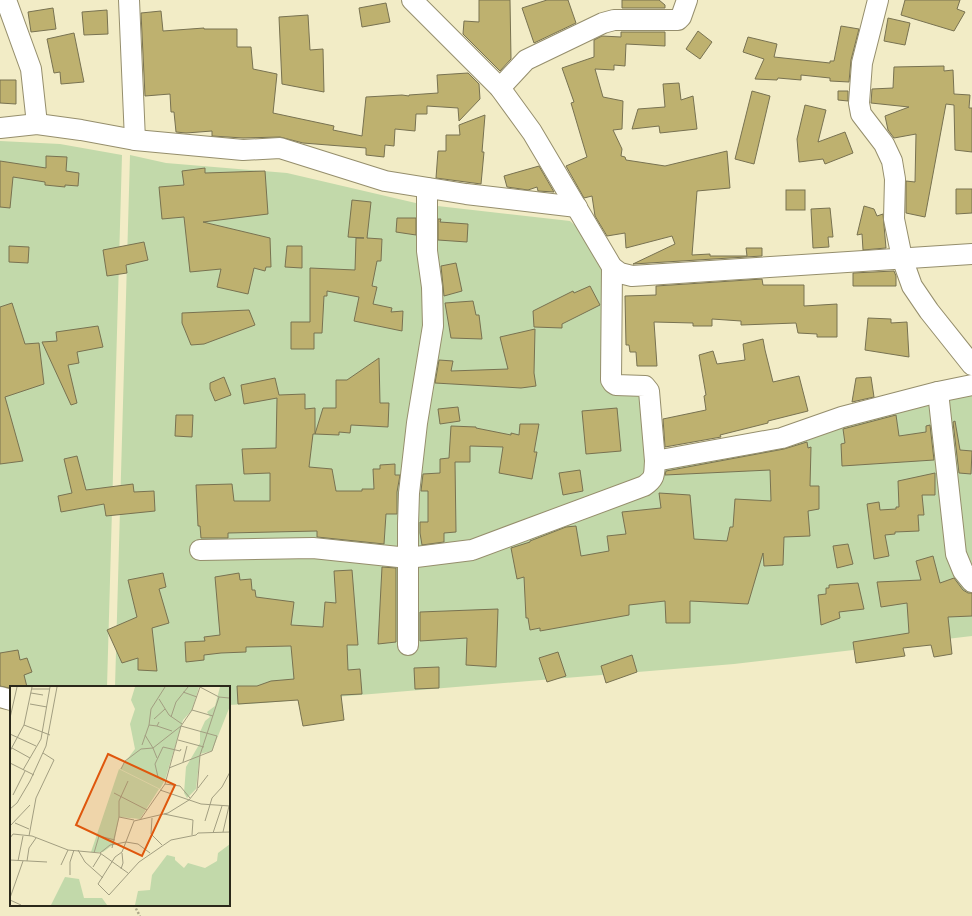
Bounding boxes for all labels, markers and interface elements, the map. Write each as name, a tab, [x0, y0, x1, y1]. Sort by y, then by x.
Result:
inset map	[10, 686, 230, 906]

